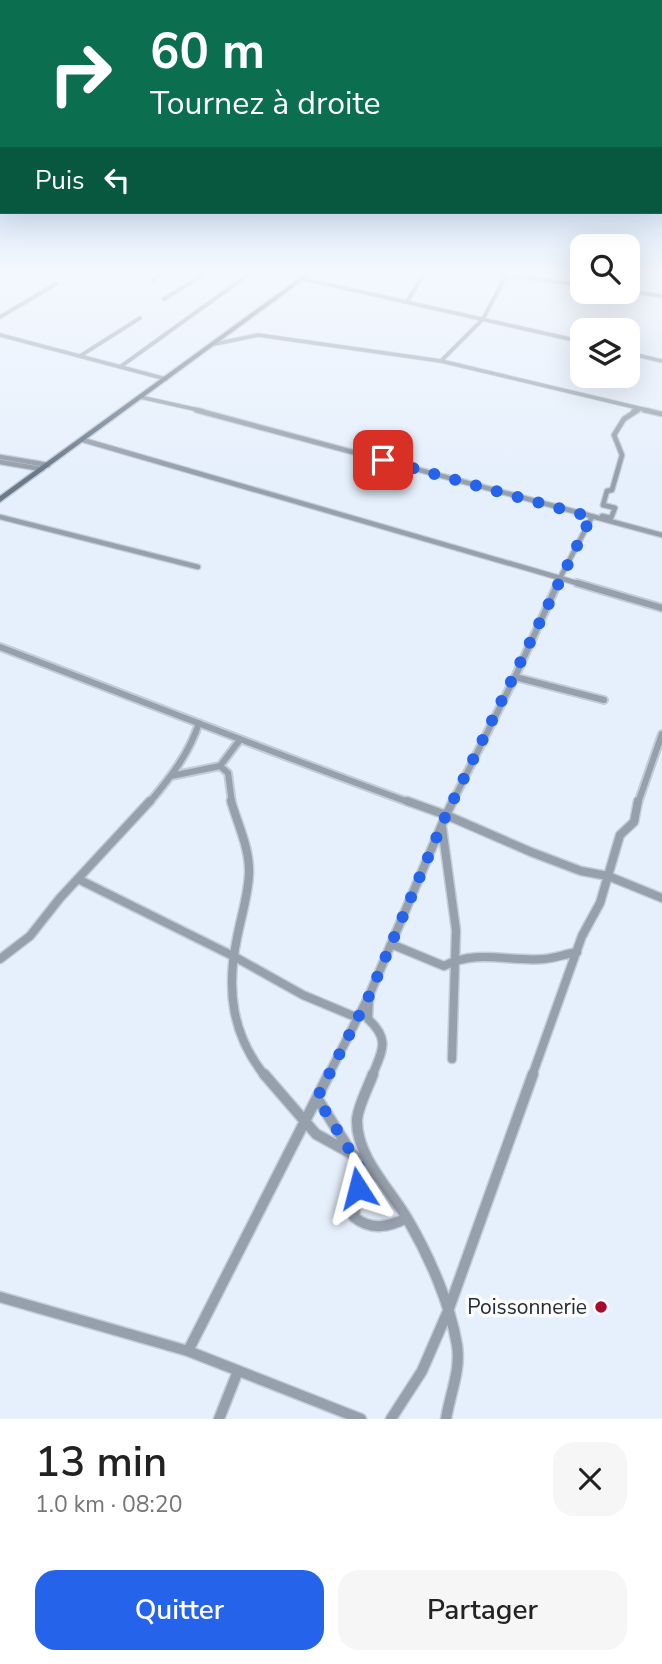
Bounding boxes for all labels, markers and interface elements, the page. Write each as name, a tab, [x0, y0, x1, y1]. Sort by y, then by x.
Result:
text: 60 m	[150, 18, 265, 85]
icon: right	[35, 28, 126, 119]
text: Tournez à droite	[150, 82, 381, 125]
icon: left	[98, 161, 136, 199]
text: Puis	[35, 163, 84, 198]
map controls	[570, 234, 640, 388]
button: search	[570, 234, 640, 304]
button: layers	[570, 318, 640, 388]
pin	[353, 430, 413, 490]
icon: arrive	[364, 441, 402, 479]
position arrow	[321, 1151, 395, 1225]
place label: Poissonnerie	[467, 1293, 587, 1321]
marker: Poissonnerie	[593, 1299, 609, 1315]
text: 13 min	[35, 1434, 167, 1491]
button: close	[553, 1442, 627, 1516]
text: 1.0 km · 08:20	[35, 1489, 182, 1520]
button: Quitter	[35, 1570, 324, 1650]
button: Partager	[338, 1570, 627, 1650]

